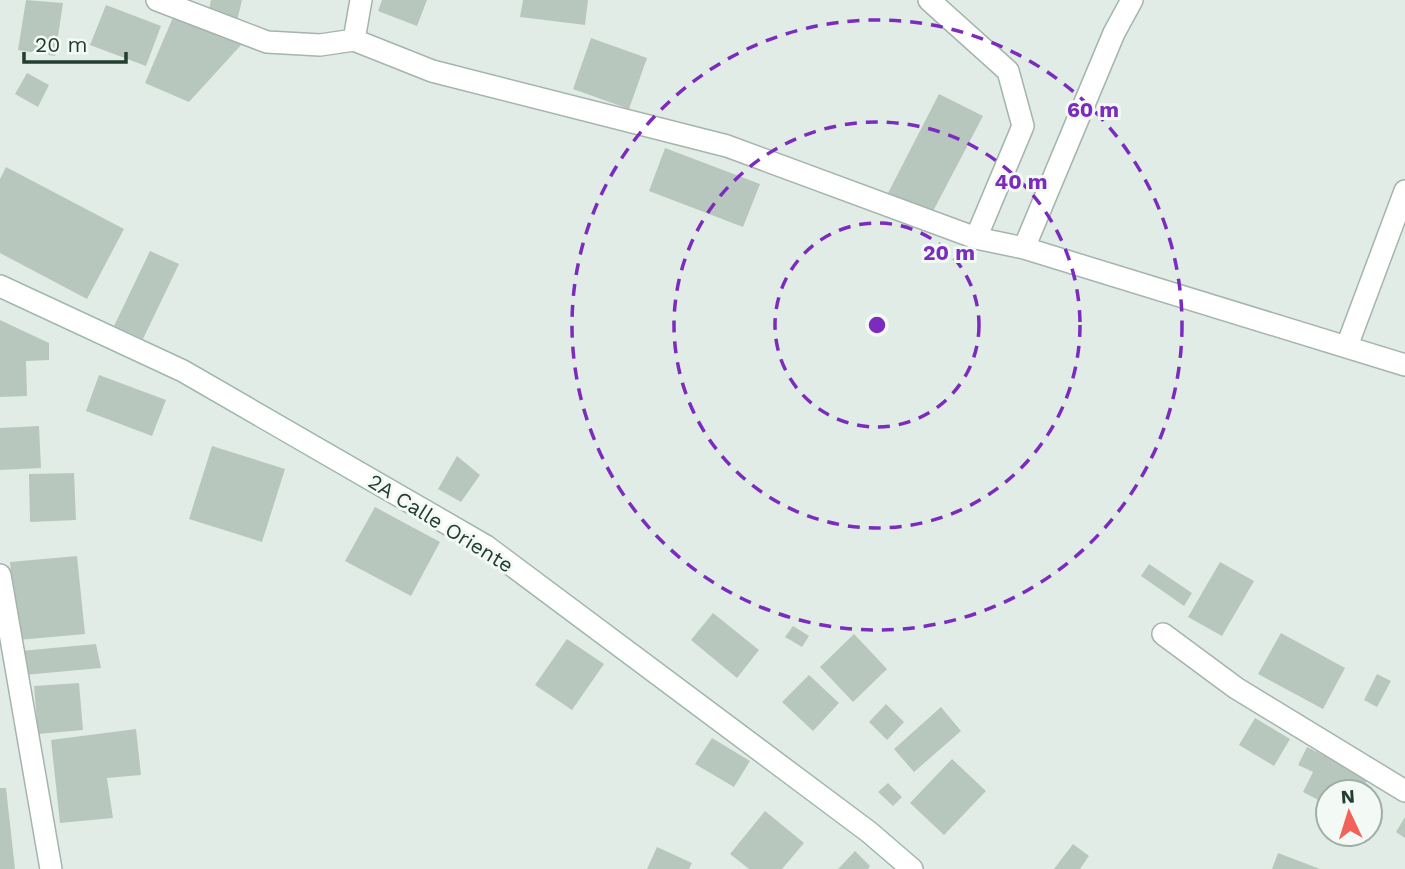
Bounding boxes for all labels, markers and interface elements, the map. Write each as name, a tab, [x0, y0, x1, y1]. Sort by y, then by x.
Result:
scale bar	[24, 21, 126, 65]
text: 20 m	[35, 32, 87, 57]
text: 60 m	[1067, 97, 1119, 122]
text: 40 m	[995, 169, 1047, 194]
text: 20 m	[923, 240, 975, 265]
centre of rings	[865, 313, 889, 337]
street label: 2A Calle Oriente	[364, 468, 518, 578]
north arrow	[1314, 778, 1384, 848]
text: N	[1340, 785, 1356, 809]

